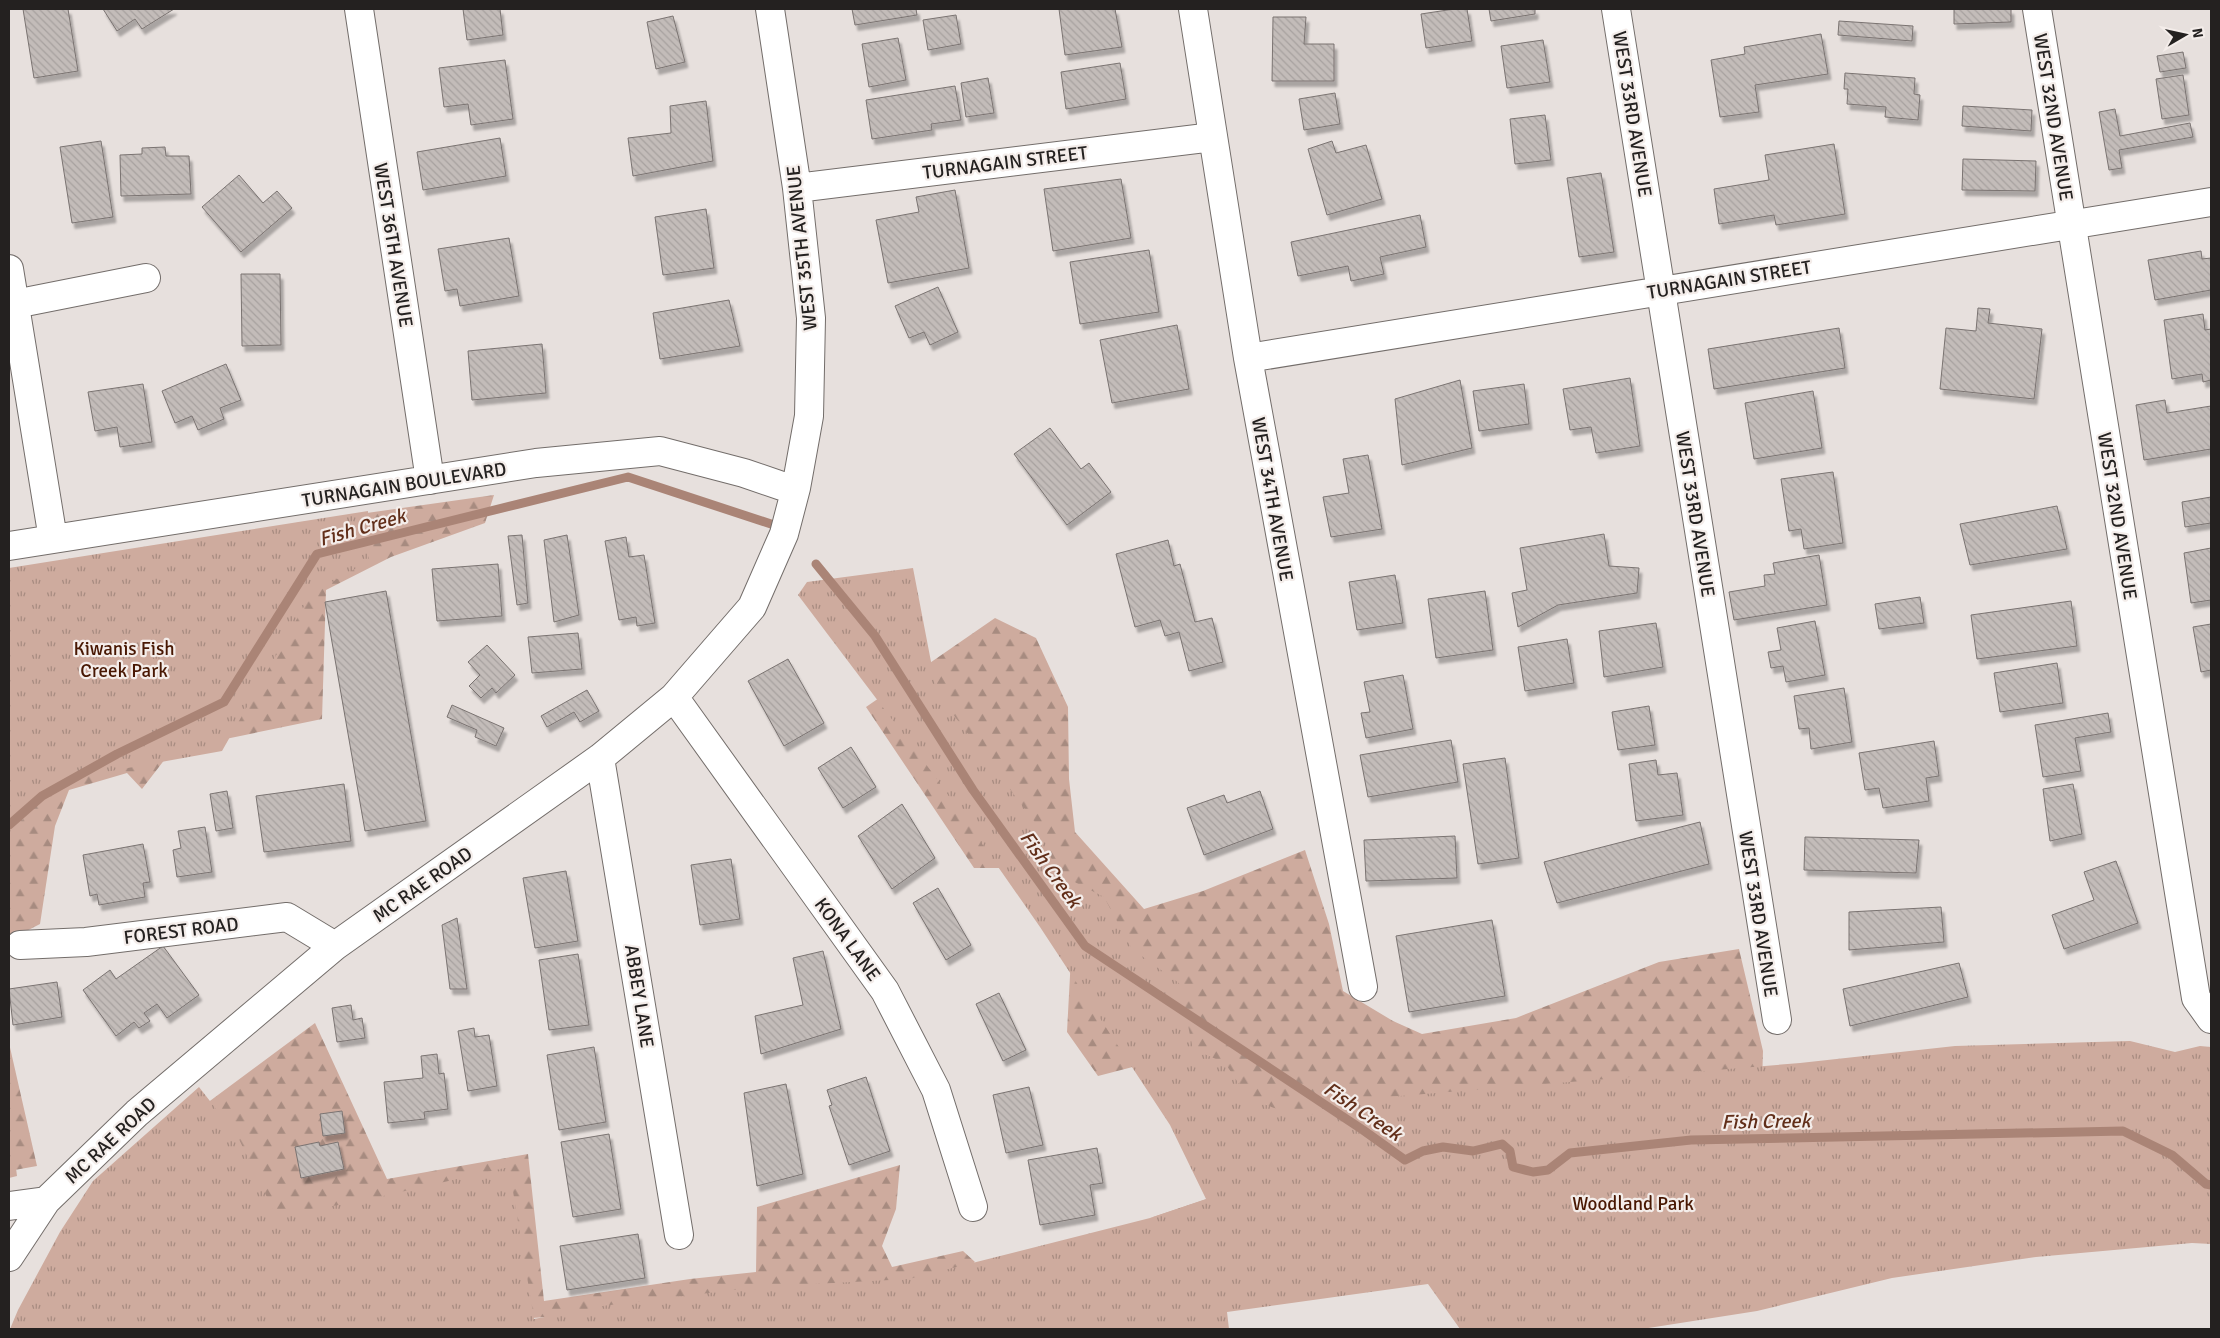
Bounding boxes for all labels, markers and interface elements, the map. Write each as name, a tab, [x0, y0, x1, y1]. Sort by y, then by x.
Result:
north arrow	[2160, 10, 2210, 60]
text: N	[2188, 27, 2207, 39]
street label: WEST 33RD AVENUE	[1607, 30, 1657, 199]
street label: WEST 32ND AVENUE	[2028, 32, 2078, 203]
street label: TURNAGAIN STREET	[921, 141, 1090, 185]
street label: WEST 36TH AVENUE	[368, 161, 418, 329]
street label: WEST 35TH AVENUE	[781, 164, 823, 332]
street label: TURNAGAIN STREET	[1645, 255, 1814, 305]
street label: WEST 34TH AVENUE	[1246, 415, 1298, 583]
street label: WEST 33RD AVENUE	[1670, 430, 1720, 599]
street label: WEST 32ND AVENUE	[2092, 431, 2142, 602]
street label: TURNAGAIN BOULEVARD	[300, 457, 508, 513]
water label: Fish Creek	[316, 503, 410, 552]
park label: Kiwanis Fish Creek Park	[73, 637, 175, 683]
water label: Fish Creek	[1014, 826, 1088, 914]
street label: WEST 33RD AVENUE	[1733, 830, 1783, 999]
street label: MC RAE ROAD	[368, 842, 477, 928]
street label: KONA LANE	[809, 893, 886, 986]
street label: FOREST ROAD	[122, 912, 240, 950]
street label: ABBEY LANE	[619, 943, 659, 1049]
water label: Fish Creek	[1319, 1076, 1408, 1148]
street label: MC RAE ROAD	[60, 1092, 161, 1189]
water label: Fish Creek	[1721, 1108, 1813, 1135]
park label: Woodland Park	[1572, 1192, 1694, 1216]

